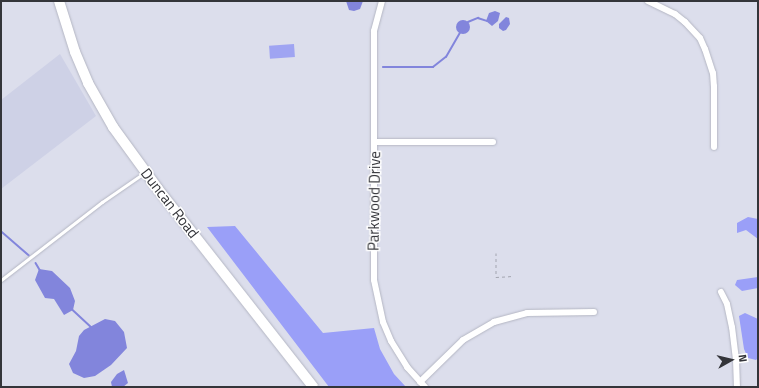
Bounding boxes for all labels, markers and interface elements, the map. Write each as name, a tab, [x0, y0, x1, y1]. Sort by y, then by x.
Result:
street label: Parkwood Drive	[364, 151, 384, 251]
street label: Duncan Road	[137, 165, 203, 241]
north arrow	[711, 340, 751, 380]
text: N	[734, 353, 751, 363]

